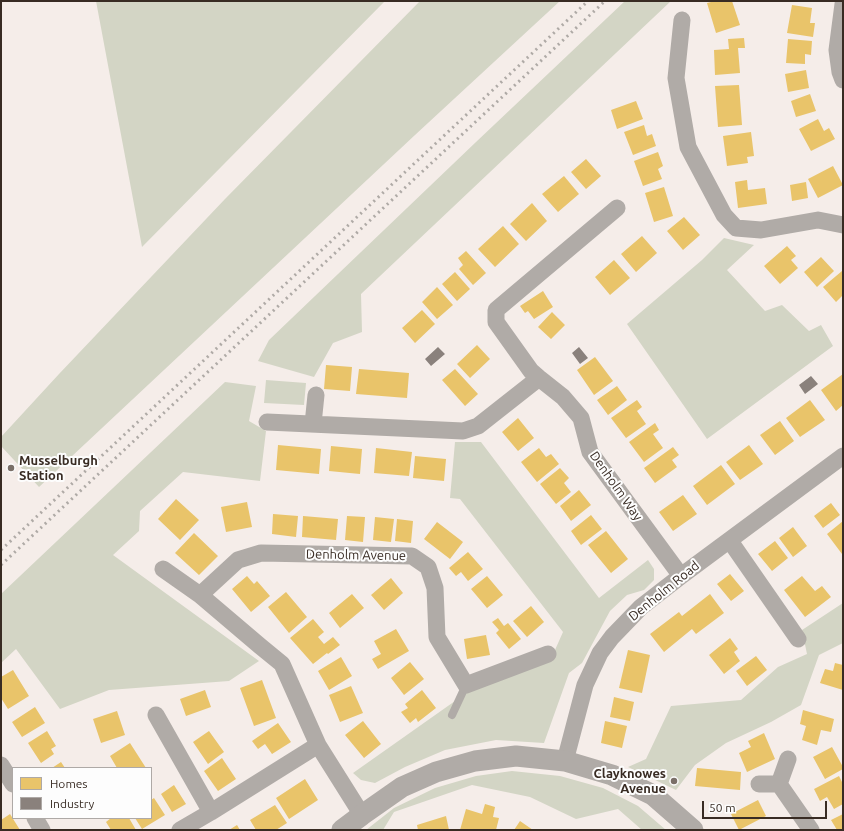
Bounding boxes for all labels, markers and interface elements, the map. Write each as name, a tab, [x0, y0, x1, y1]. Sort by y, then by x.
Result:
street label: Denholm Way	[586, 448, 646, 524]
place label: Musselburgh Station	[19, 453, 98, 484]
marker: Musselburgh Station	[6, 463, 16, 473]
street label: Denholm Avenue	[306, 546, 406, 564]
street label: Denholm Road	[626, 558, 702, 624]
place label: Clayknowes Avenue	[593, 766, 666, 797]
legend	[12, 767, 152, 819]
marker: Clayknowes Avenue	[669, 776, 679, 786]
text: Homes	[50, 777, 88, 790]
scale bar	[704, 793, 829, 819]
text: Industry	[50, 797, 94, 810]
text: 50 m	[709, 801, 736, 814]

